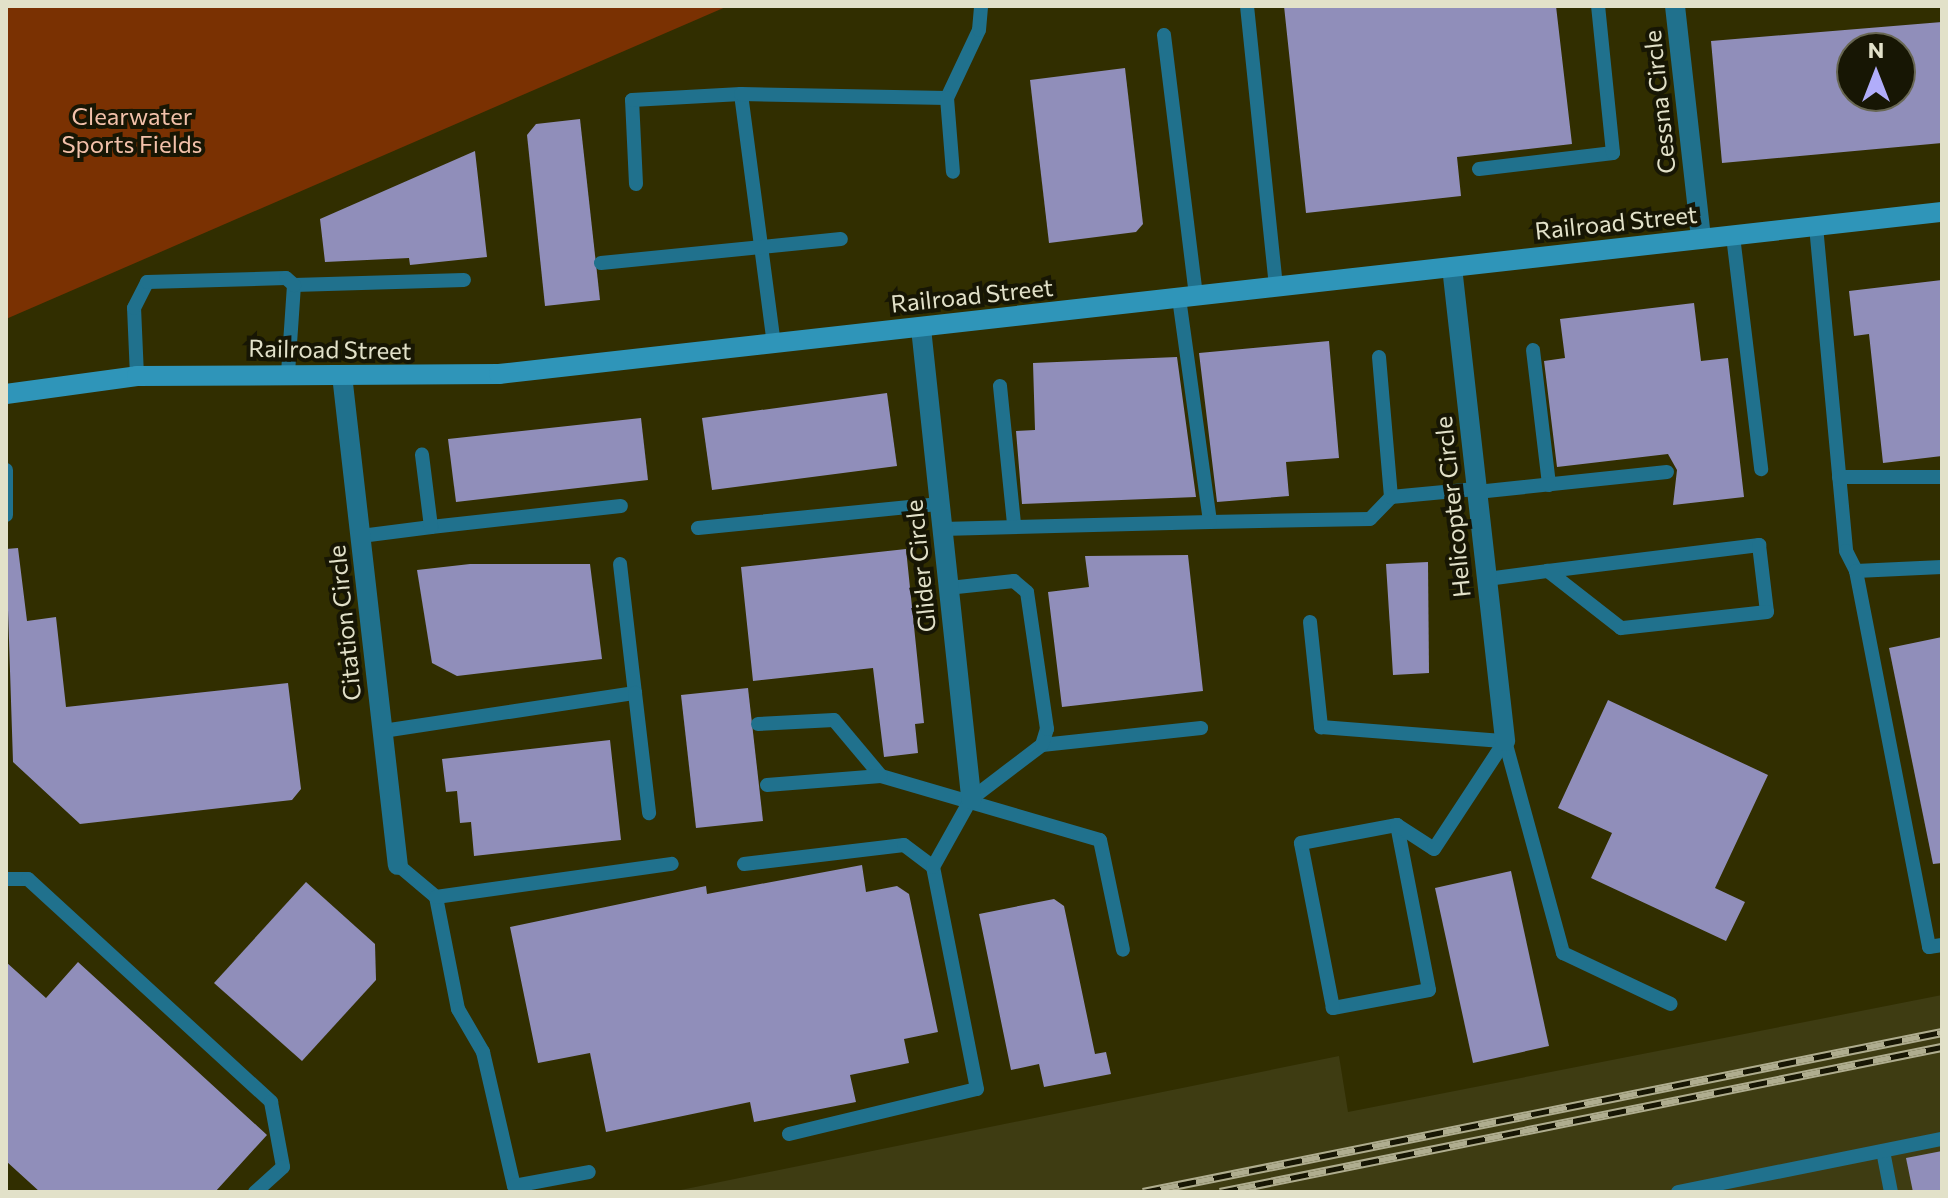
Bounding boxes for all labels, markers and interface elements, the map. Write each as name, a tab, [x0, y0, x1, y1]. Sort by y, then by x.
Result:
street label: Cessna Circle	[1637, 29, 1681, 175]
north arrow	[1836, 32, 1916, 112]
text: N	[1868, 36, 1884, 63]
park label: Clearwater Sports Fields	[61, 102, 203, 158]
street label: Railroad Street	[1533, 199, 1699, 245]
street label: Railroad Street	[889, 272, 1055, 318]
street label: Railroad Street	[248, 333, 412, 365]
street label: Helicopter Circle	[1428, 415, 1476, 599]
street label: Glider Circle	[899, 498, 941, 634]
street label: Citation Circle	[322, 544, 366, 702]

